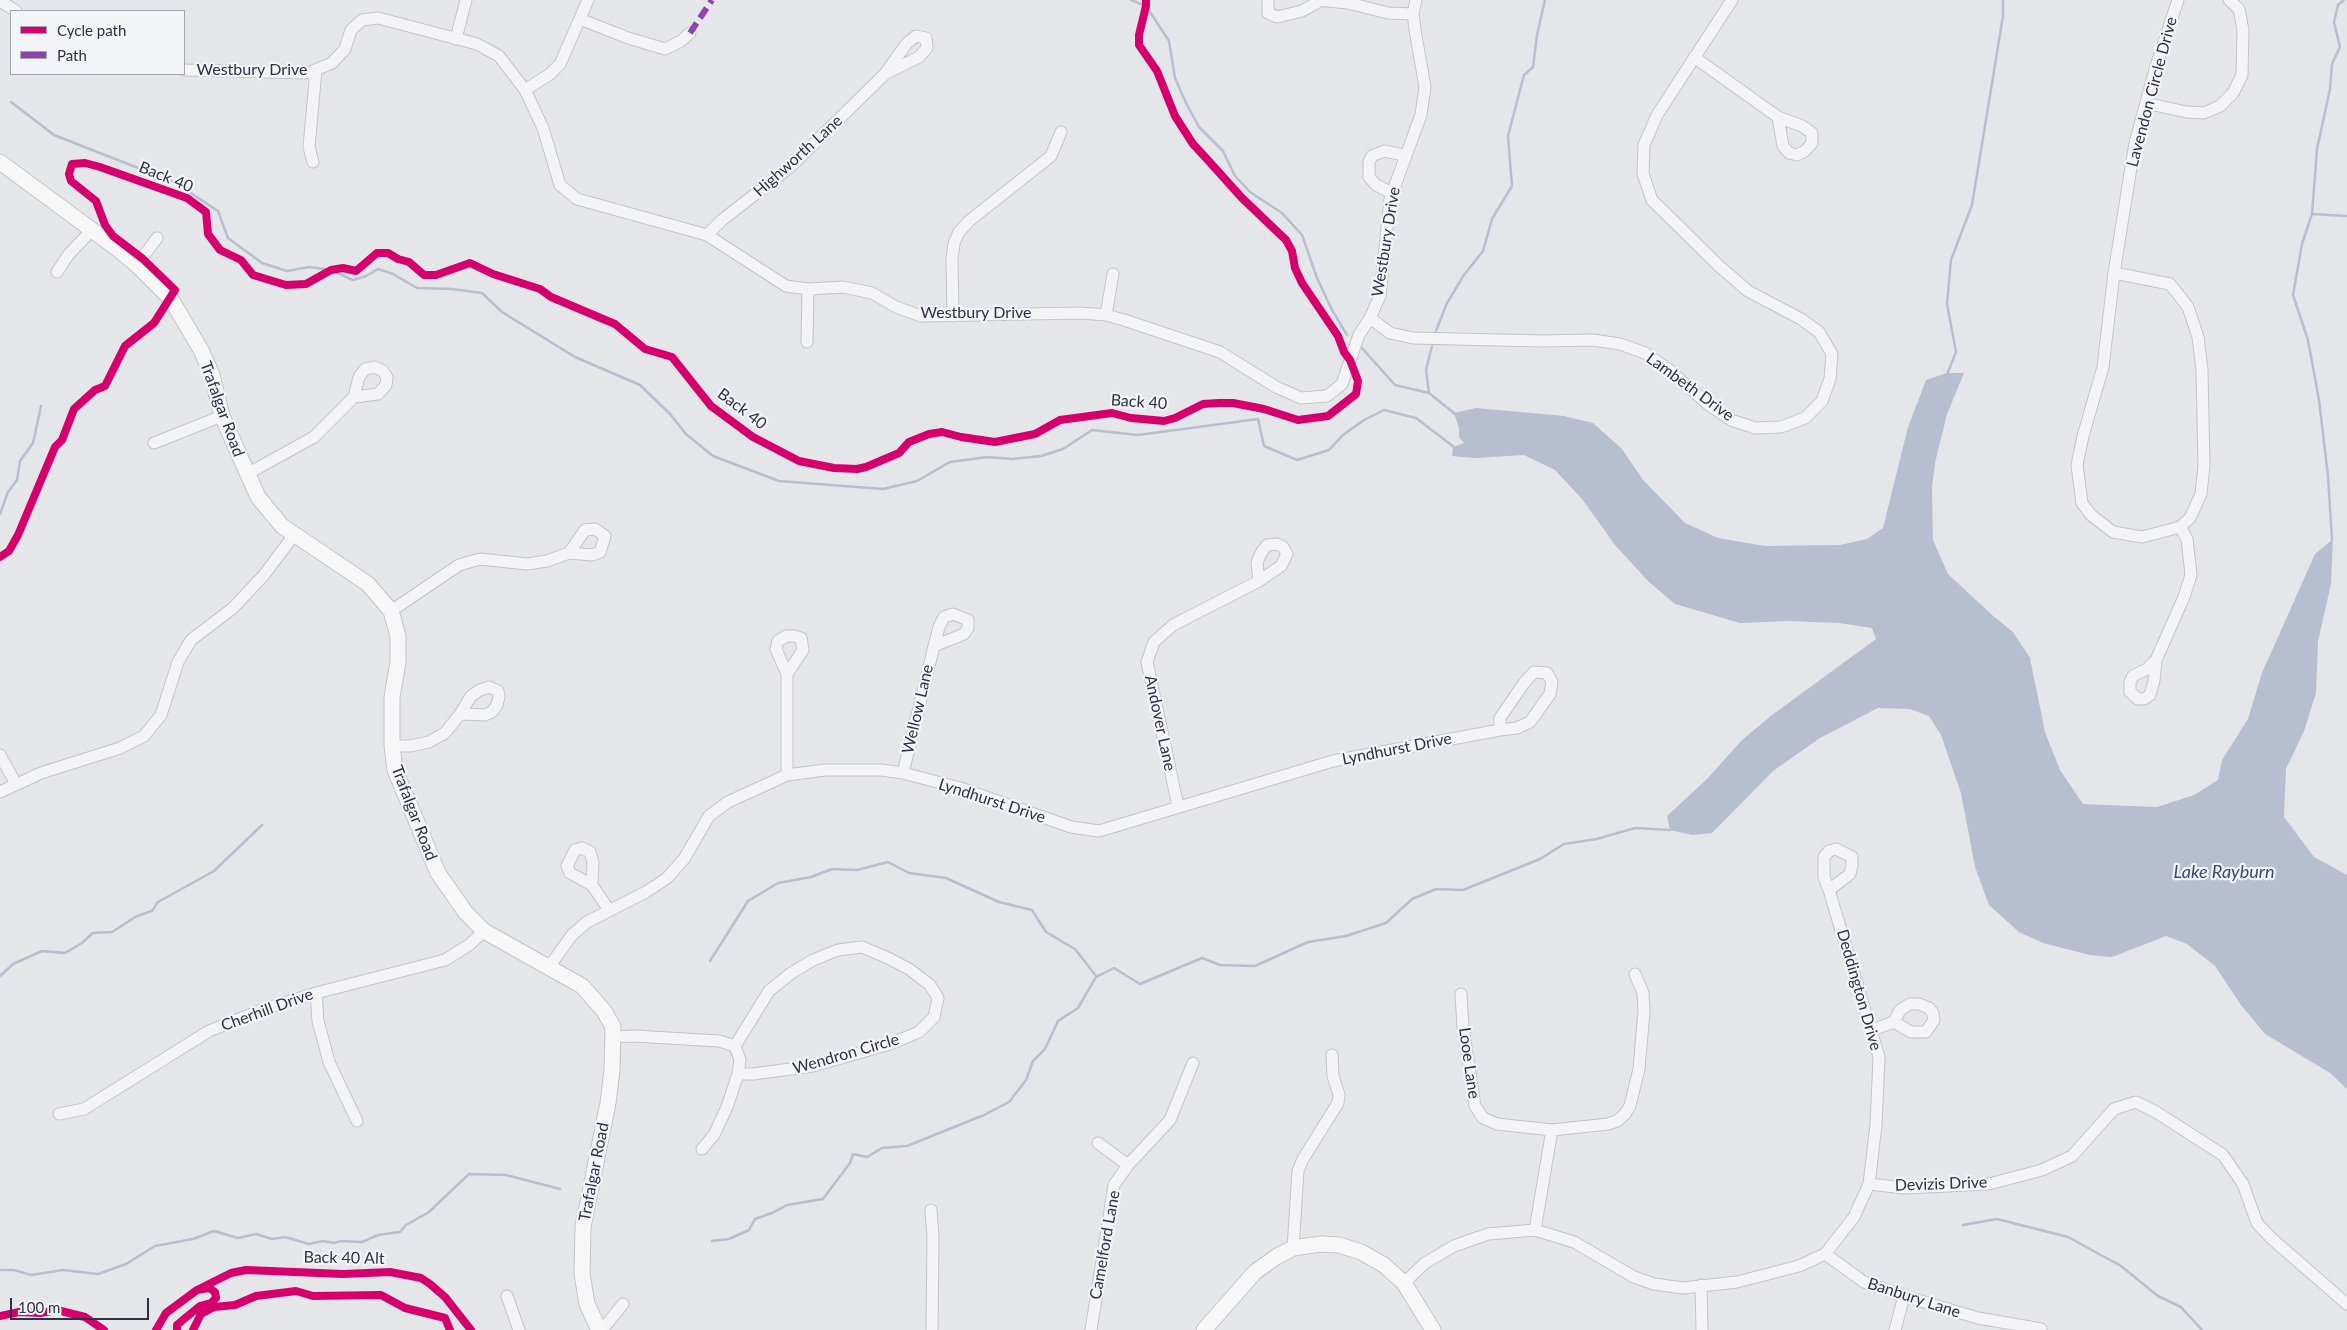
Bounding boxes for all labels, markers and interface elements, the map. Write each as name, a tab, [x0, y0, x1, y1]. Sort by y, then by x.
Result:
legend	[10, 10, 185, 75]
street label: Lavendon Circle Drive	[2123, 15, 2181, 169]
text: Cycle path	[57, 21, 126, 39]
text: Path	[57, 46, 87, 64]
street label: Westbury Drive	[197, 60, 307, 80]
street label: Highworth Lane	[750, 111, 846, 201]
street label: Back 40	[136, 157, 196, 197]
street label: Westbury Drive	[1368, 186, 1404, 298]
street label: Westbury Drive	[921, 303, 1031, 323]
street label: Lambeth Drive	[1642, 349, 1738, 425]
street label: Trafalgar Road	[196, 359, 248, 459]
street label: Back 40	[714, 384, 770, 434]
street label: Back 40	[1110, 390, 1168, 414]
street label: Wellow Lane	[898, 663, 938, 755]
street label: Andover Lane	[1140, 673, 1180, 773]
street label: Lyndhurst Drive	[1340, 729, 1454, 769]
street label: Trafalgar Road	[387, 763, 441, 863]
street label: Lyndhurst Drive	[936, 775, 1048, 827]
water label: Lake Rayburn	[2174, 861, 2274, 883]
street label: Deddington Drive	[1832, 927, 1886, 1053]
street label: Cherhill Drive	[218, 984, 316, 1036]
street label: Looe Lane	[1454, 1026, 1484, 1100]
street label: Wendron Circle	[791, 1030, 901, 1078]
street label: Trafalgar Road	[575, 1121, 613, 1223]
street label: Devizis Drive	[1894, 1173, 1988, 1195]
street label: Camelford Lane	[1086, 1189, 1124, 1301]
street label: Back 40 Alt	[303, 1248, 385, 1268]
street label: Banbury Lane	[1865, 1274, 1963, 1322]
scale bar	[12, 1288, 151, 1320]
text: 100 m	[18, 1298, 60, 1316]

